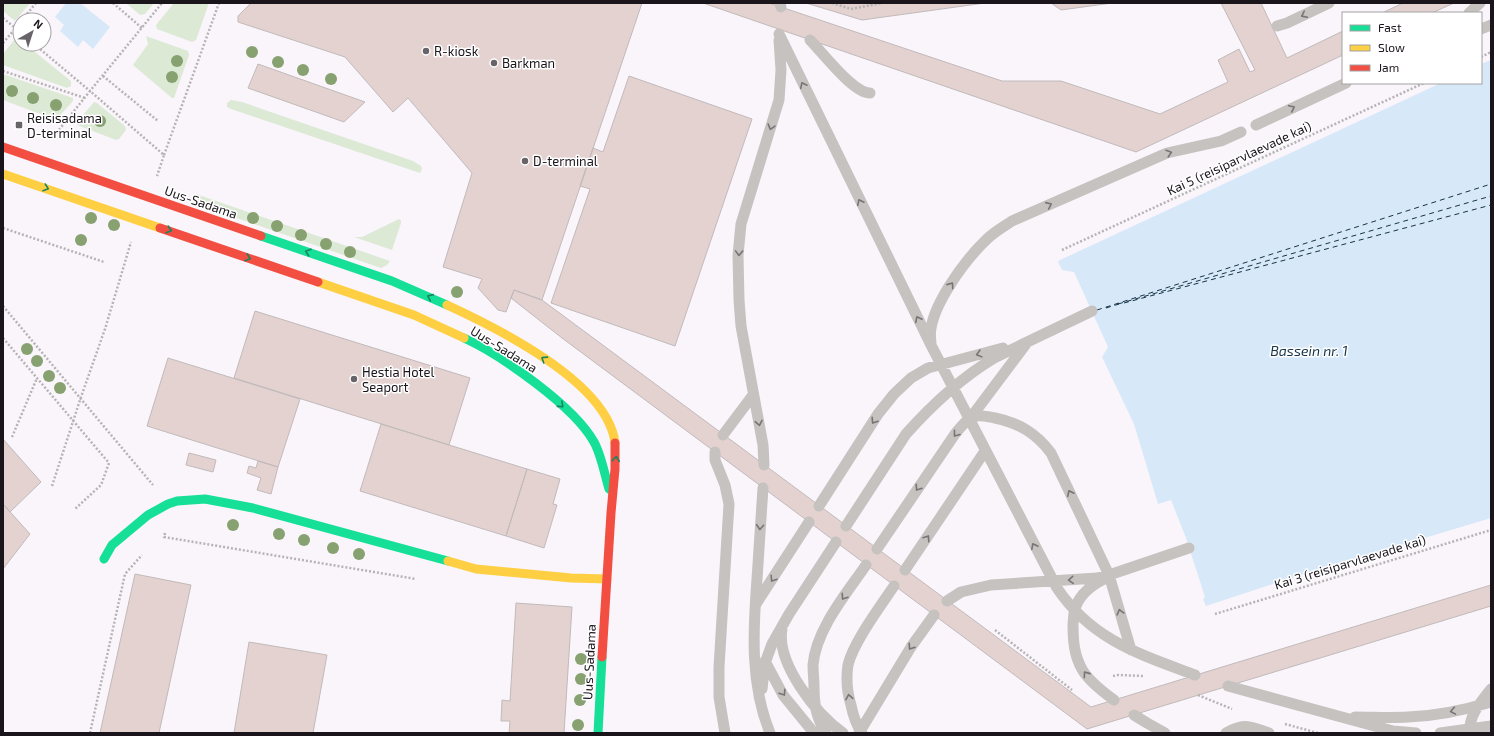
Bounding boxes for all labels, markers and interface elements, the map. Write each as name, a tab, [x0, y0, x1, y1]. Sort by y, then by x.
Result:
one-way arrow	[1300, 10, 1308, 18]
north arrow	[12, 12, 52, 52]
legend	[1342, 12, 1482, 84]
text: N	[31, 16, 46, 31]
text: Fast	[1378, 20, 1402, 34]
text: Slow	[1378, 40, 1405, 54]
place label: R-kiosk	[434, 43, 479, 59]
marker: R-kiosk	[421, 46, 431, 56]
place label: Barkman	[502, 55, 555, 71]
marker: Barkman	[489, 58, 499, 68]
text: Jam	[1378, 60, 1399, 74]
one-way arrow	[801, 82, 808, 89]
one-way arrow	[1287, 105, 1295, 113]
place label: Reisisadama D-terminal	[27, 110, 102, 141]
street label: Kai 5 (reisiparvlaevade kai)	[1164, 118, 1314, 198]
marker: Reisisadama D-terminal	[14, 120, 24, 130]
one-way arrow	[767, 124, 776, 131]
one-way arrow	[1165, 149, 1172, 158]
place label: D-terminal	[533, 153, 598, 169]
marker: D-terminal	[520, 156, 530, 166]
street label: Uus-Sadama	[163, 182, 239, 222]
one-way arrow	[42, 184, 49, 192]
one-way arrow	[857, 199, 865, 206]
one-way arrow	[1045, 202, 1053, 210]
one-way arrow	[165, 225, 172, 234]
one-way arrow	[304, 249, 311, 257]
one-way arrow	[734, 250, 743, 256]
one-way arrow	[244, 253, 251, 261]
one-way arrow	[946, 282, 953, 289]
one-way arrow	[426, 294, 434, 302]
one-way arrow	[915, 315, 922, 323]
street label: Uus-Sadama	[468, 322, 540, 376]
water label: Bassein nr. 1	[1270, 342, 1348, 359]
one-way arrow	[976, 350, 982, 358]
one-way arrow	[541, 356, 548, 363]
place label: Hestia Hotel Seaport	[362, 364, 434, 395]
marker: Hestia Hotel Seaport	[349, 374, 359, 384]
one-way arrow	[557, 400, 564, 407]
one-way arrow	[872, 417, 879, 424]
one-way arrow	[754, 420, 762, 426]
one-way arrow	[954, 429, 961, 436]
one-way arrow	[611, 455, 620, 462]
one-way arrow	[916, 483, 923, 490]
one-way arrow	[1067, 489, 1075, 497]
one-way arrow	[756, 524, 765, 530]
street label: Kai 3 (reisiparvlaevade kai)	[1272, 531, 1428, 593]
one-way arrow	[922, 535, 929, 542]
one-way arrow	[1031, 543, 1039, 551]
one-way arrow	[770, 574, 777, 581]
one-way arrow	[1068, 575, 1074, 584]
one-way arrow	[841, 593, 849, 600]
one-way arrow	[1117, 609, 1125, 615]
street label: Uus-Sadama	[579, 624, 599, 700]
one-way arrow	[908, 643, 916, 650]
one-way arrow	[1083, 671, 1091, 678]
one-way arrow	[778, 689, 785, 696]
one-way arrow	[845, 694, 854, 700]
one-way arrow	[1450, 706, 1456, 714]

